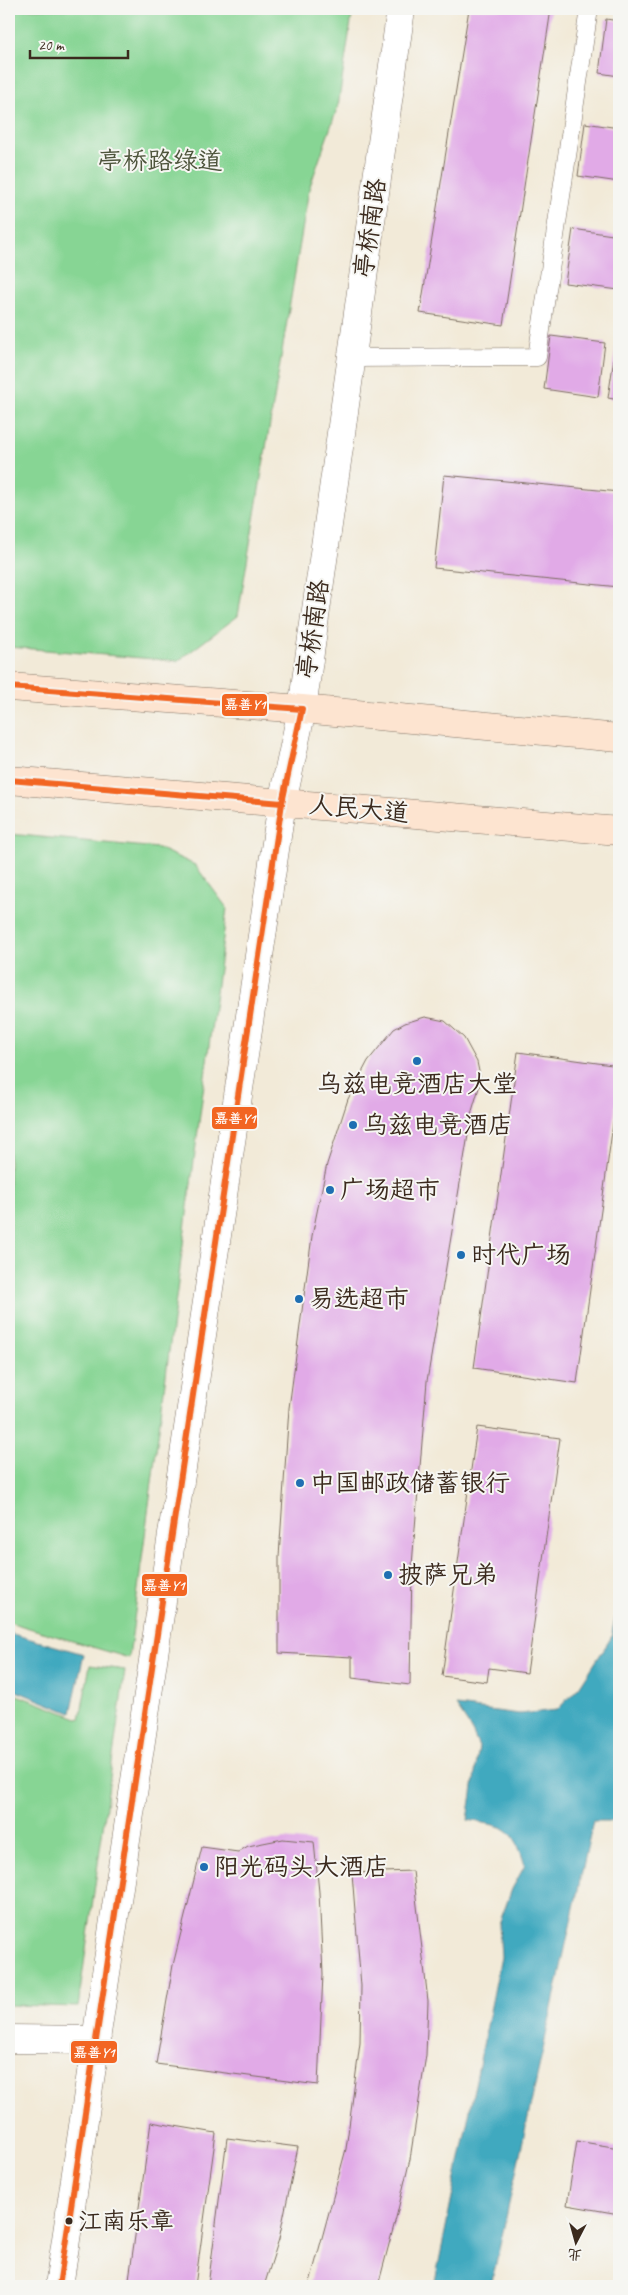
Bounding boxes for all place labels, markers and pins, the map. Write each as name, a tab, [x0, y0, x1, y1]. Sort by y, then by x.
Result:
marker: 乌兹电竞酒店大堂	[411, 1055, 423, 1067]
place label: 乌兹电竞酒店大堂	[317, 1068, 517, 1100]
place label: 乌兹电竞酒店	[363, 1109, 513, 1141]
marker: 乌兹电竞酒店	[347, 1119, 359, 1131]
place label: 广场超市	[340, 1174, 440, 1206]
marker: 广场超市	[324, 1184, 336, 1196]
place label: 时代广场	[471, 1239, 571, 1271]
marker: 时代广场	[455, 1249, 467, 1261]
place label: 易选超市	[309, 1283, 409, 1315]
marker: 易选超市	[293, 1293, 305, 1305]
place label: 中国邮政储蓄银行	[310, 1467, 510, 1499]
marker: 中国邮政储蓄银行	[294, 1477, 306, 1489]
place label: 披萨兄弟	[398, 1559, 498, 1591]
marker: 披萨兄弟	[382, 1569, 394, 1581]
place label: 阳光码头大酒店	[214, 1851, 389, 1883]
marker: 阳光码头大酒店	[198, 1861, 210, 1873]
place label: 江南乐章	[78, 2206, 174, 2236]
marker: 江南乐章	[64, 2216, 74, 2226]

